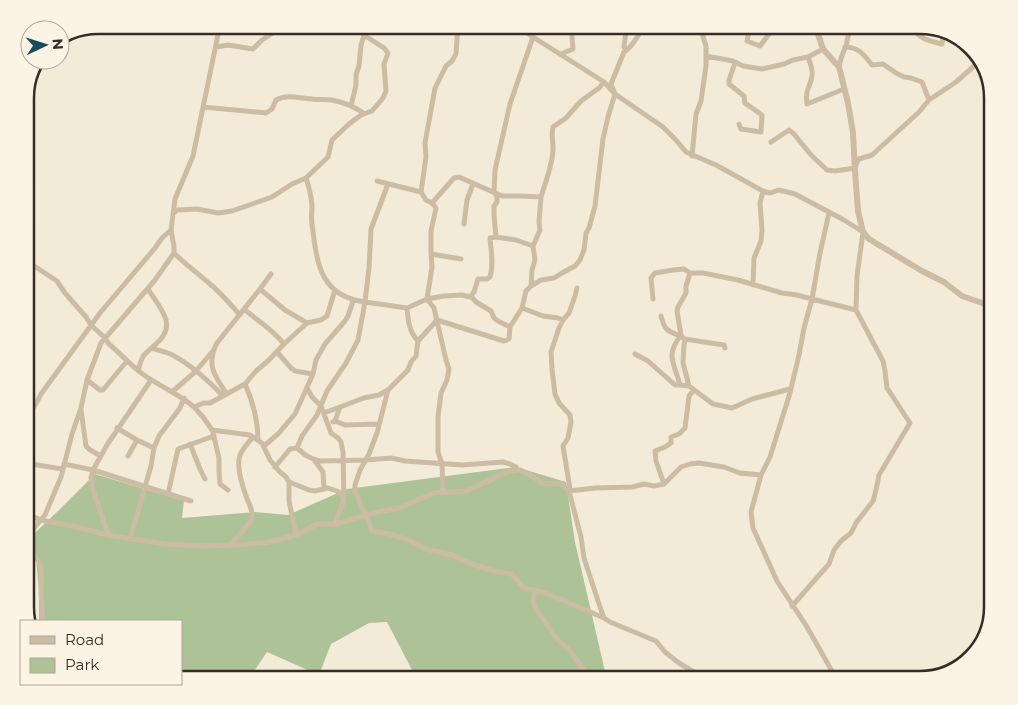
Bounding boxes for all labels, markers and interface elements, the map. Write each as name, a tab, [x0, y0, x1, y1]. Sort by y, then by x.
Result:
north arrow	[20, 20, 70, 70]
text: N	[49, 38, 67, 50]
legend	[20, 620, 182, 685]
text: Road	[65, 630, 104, 649]
text: Park	[65, 655, 99, 674]

